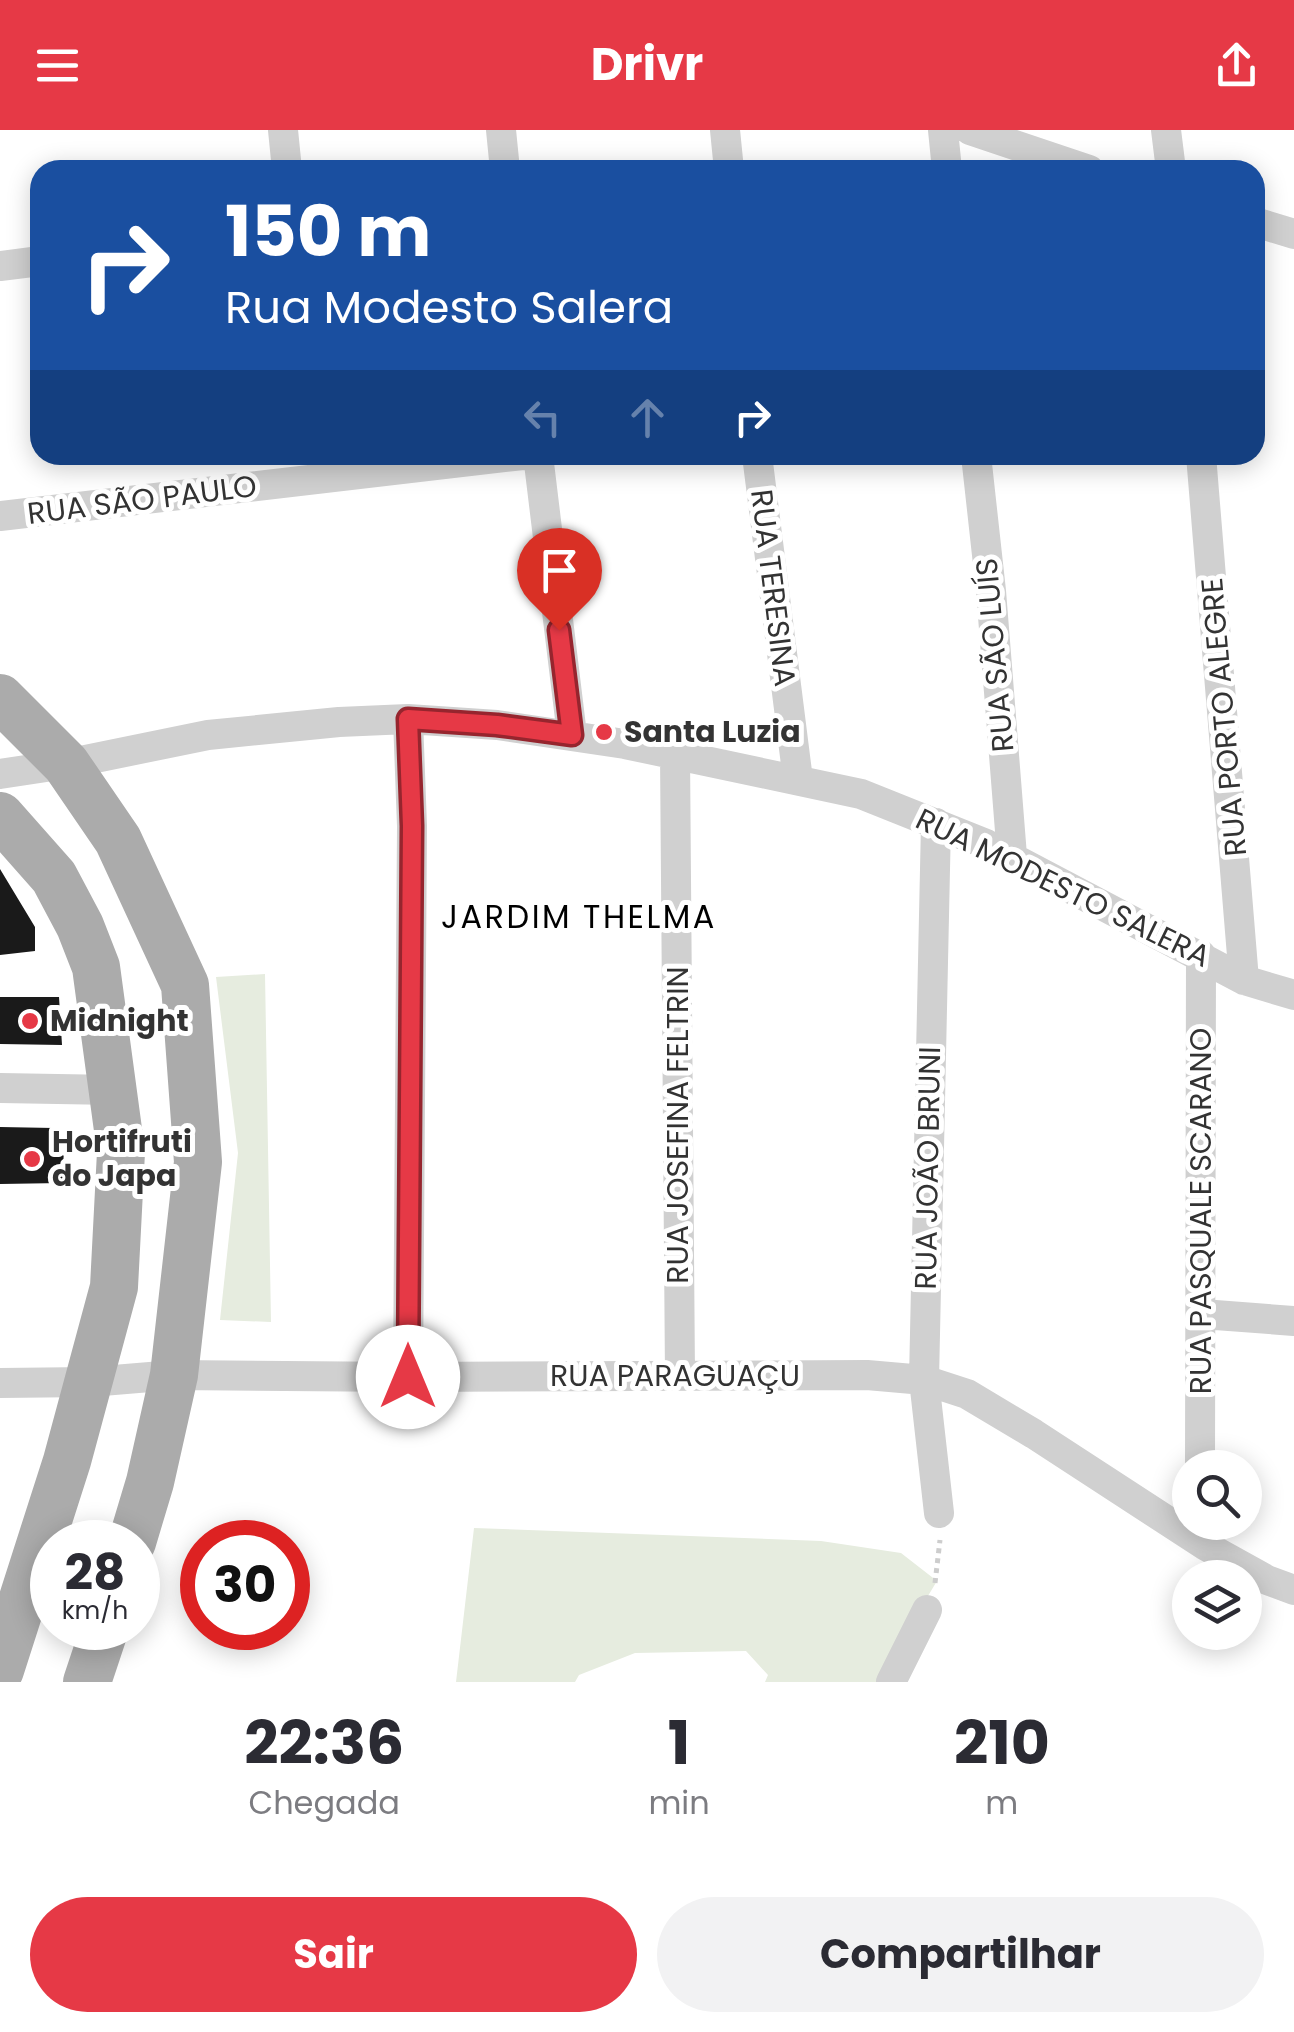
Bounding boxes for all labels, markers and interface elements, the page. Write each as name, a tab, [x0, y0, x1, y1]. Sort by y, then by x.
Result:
text: Drivr	[591, 33, 703, 96]
icon: menu	[30, 38, 85, 93]
icon: share	[1209, 38, 1264, 93]
text: 150 m	[225, 182, 431, 281]
icon: right	[60, 200, 190, 330]
text: Rua Modesto Salera	[225, 276, 673, 339]
icon: left	[515, 390, 570, 445]
icon: ahead	[620, 390, 675, 445]
icon: right	[725, 390, 780, 445]
street label: RUA SÃO PAULO	[25, 464, 259, 535]
street label: RUA TERESINA	[740, 487, 807, 689]
pin	[517, 528, 602, 631]
icon: arrive	[532, 543, 587, 598]
street label: RUA SÃO LUÍS	[965, 556, 1024, 754]
street label: RUA PORTO ALEGRE	[1190, 576, 1257, 858]
place label: Santa Luzia	[624, 710, 801, 753]
marker: Santa Luzia	[593, 721, 615, 743]
street label: RUA MODESTO SALERA	[909, 797, 1218, 978]
district label: JARDIM THELMA	[441, 894, 717, 939]
street label: RUA JOSEFINA FELTRIN	[656, 966, 699, 1284]
place label: Midnight	[50, 999, 189, 1042]
marker: Midnight	[19, 1010, 41, 1032]
street label: RUA PASQUALE SCARANO	[1179, 1028, 1222, 1394]
street label: RUA JOÃO BRUNI	[904, 1046, 951, 1290]
place label: Hortifruti do Japa	[52, 1120, 192, 1197]
marker: Hortifruti do Japa	[21, 1148, 43, 1170]
position arrow	[356, 1325, 460, 1429]
street label: RUA PARAGUAÇU	[550, 1354, 800, 1397]
map controls	[1172, 1450, 1262, 1650]
button: search	[1172, 1450, 1262, 1540]
speed limit sign: 30	[180, 1520, 310, 1650]
text: 28	[65, 1537, 125, 1608]
button: layers	[1172, 1560, 1262, 1650]
text: km/h	[62, 1593, 128, 1628]
text: 22:36	[244, 1701, 404, 1785]
text: 1	[668, 1701, 690, 1785]
text: 210	[954, 1701, 1050, 1785]
text: Chegada	[248, 1780, 400, 1825]
text: min	[648, 1780, 710, 1825]
text: m	[985, 1780, 1018, 1825]
button: Sair	[30, 1897, 637, 2012]
button: Compartilhar	[657, 1897, 1264, 2012]

